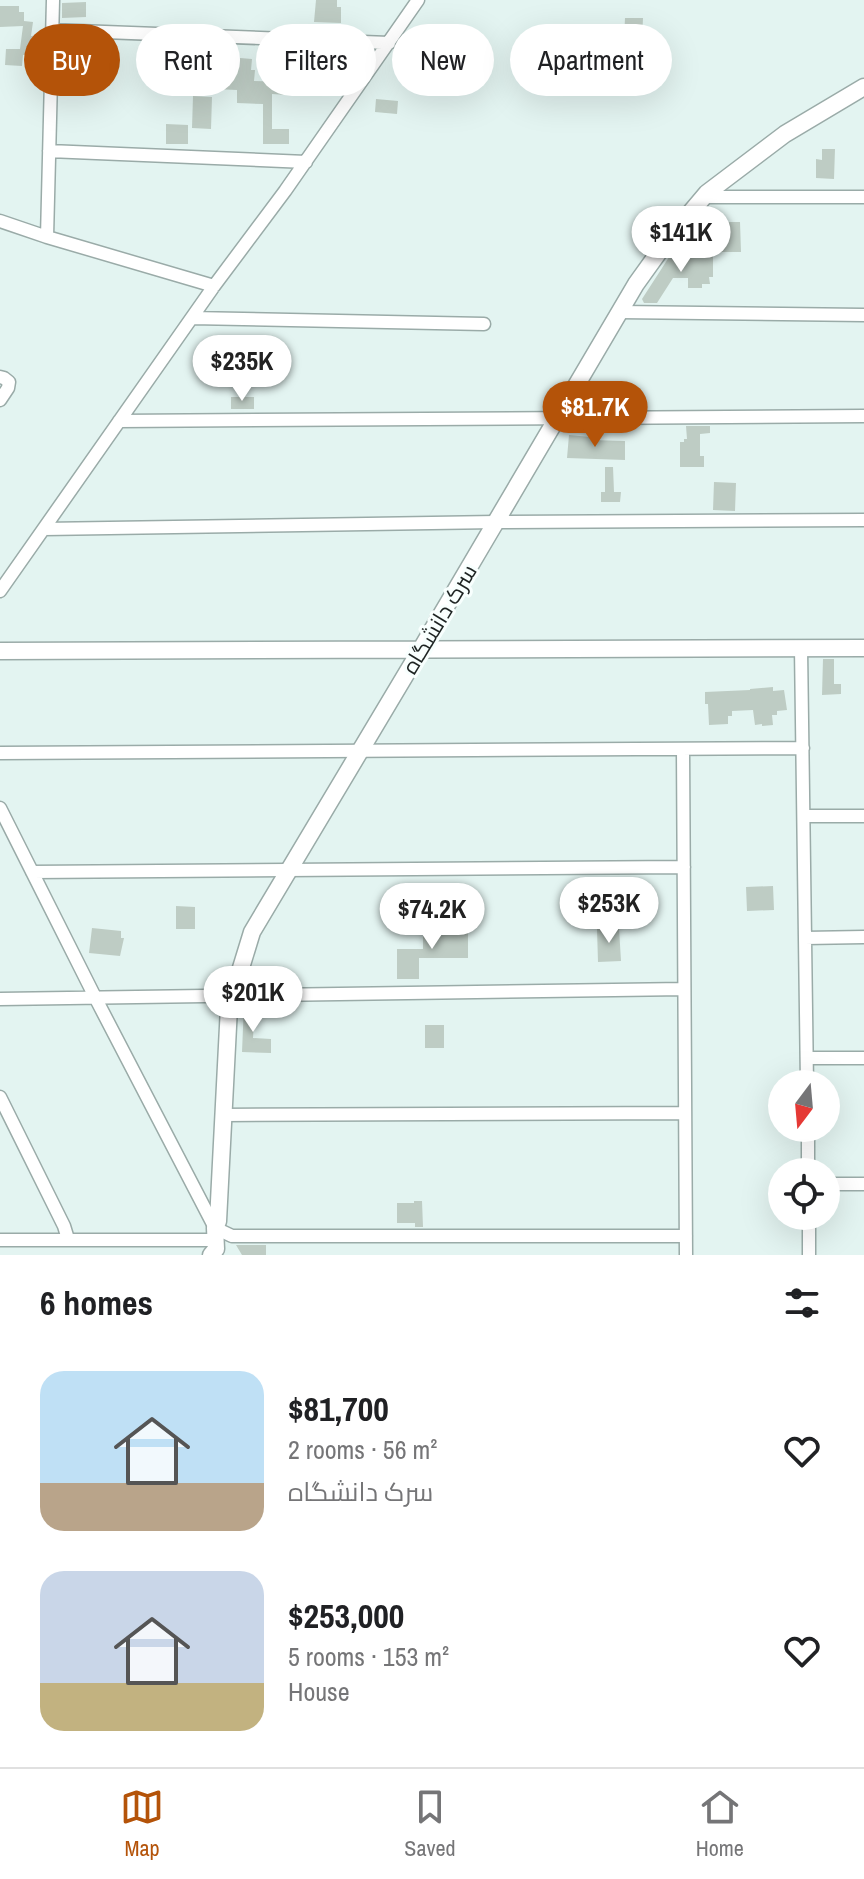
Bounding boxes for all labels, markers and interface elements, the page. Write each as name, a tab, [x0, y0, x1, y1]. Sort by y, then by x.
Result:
chip: Buy	[24, 24, 120, 96]
chip: Rent	[136, 24, 240, 96]
chip: Filters	[256, 24, 376, 96]
chip: New	[392, 24, 494, 96]
chip: Apartment	[510, 24, 672, 96]
pin: $141K	[625, 206, 737, 274]
text: $141K	[650, 214, 712, 249]
pin: $235K	[186, 335, 298, 403]
text: $235K	[211, 343, 273, 378]
pin: $81.7K	[530, 381, 660, 449]
text: $81.7K	[561, 389, 629, 424]
street label: سرک دانشگاه	[394, 559, 484, 679]
pin: $253K	[553, 877, 665, 945]
pin: $74.2K	[367, 883, 497, 951]
text: $253K	[578, 885, 640, 920]
text: $74.2K	[398, 891, 466, 926]
pin: $201K	[197, 966, 309, 1034]
text: $201K	[222, 974, 284, 1009]
north arrow	[768, 1070, 840, 1142]
map controls	[768, 1070, 840, 1230]
button: locate	[768, 1158, 840, 1230]
text: 6 homes	[40, 1280, 153, 1326]
icon: filters	[780, 1281, 824, 1325]
text: $81,700	[288, 1386, 389, 1432]
icon: home	[104, 1403, 200, 1499]
icon: heart	[780, 1429, 824, 1473]
text: 2 rooms · 56 m²	[288, 1432, 437, 1467]
text: سرک دانشگاه	[288, 1474, 433, 1509]
text: $253,000	[288, 1593, 404, 1639]
icon: home	[104, 1603, 200, 1699]
icon: heart	[780, 1629, 824, 1673]
text: 5 rooms · 153 m²	[288, 1639, 449, 1674]
text: House	[288, 1674, 350, 1709]
tab: Map	[120, 1785, 164, 1863]
tab: Saved	[404, 1785, 456, 1863]
tab: Home	[696, 1785, 744, 1863]

